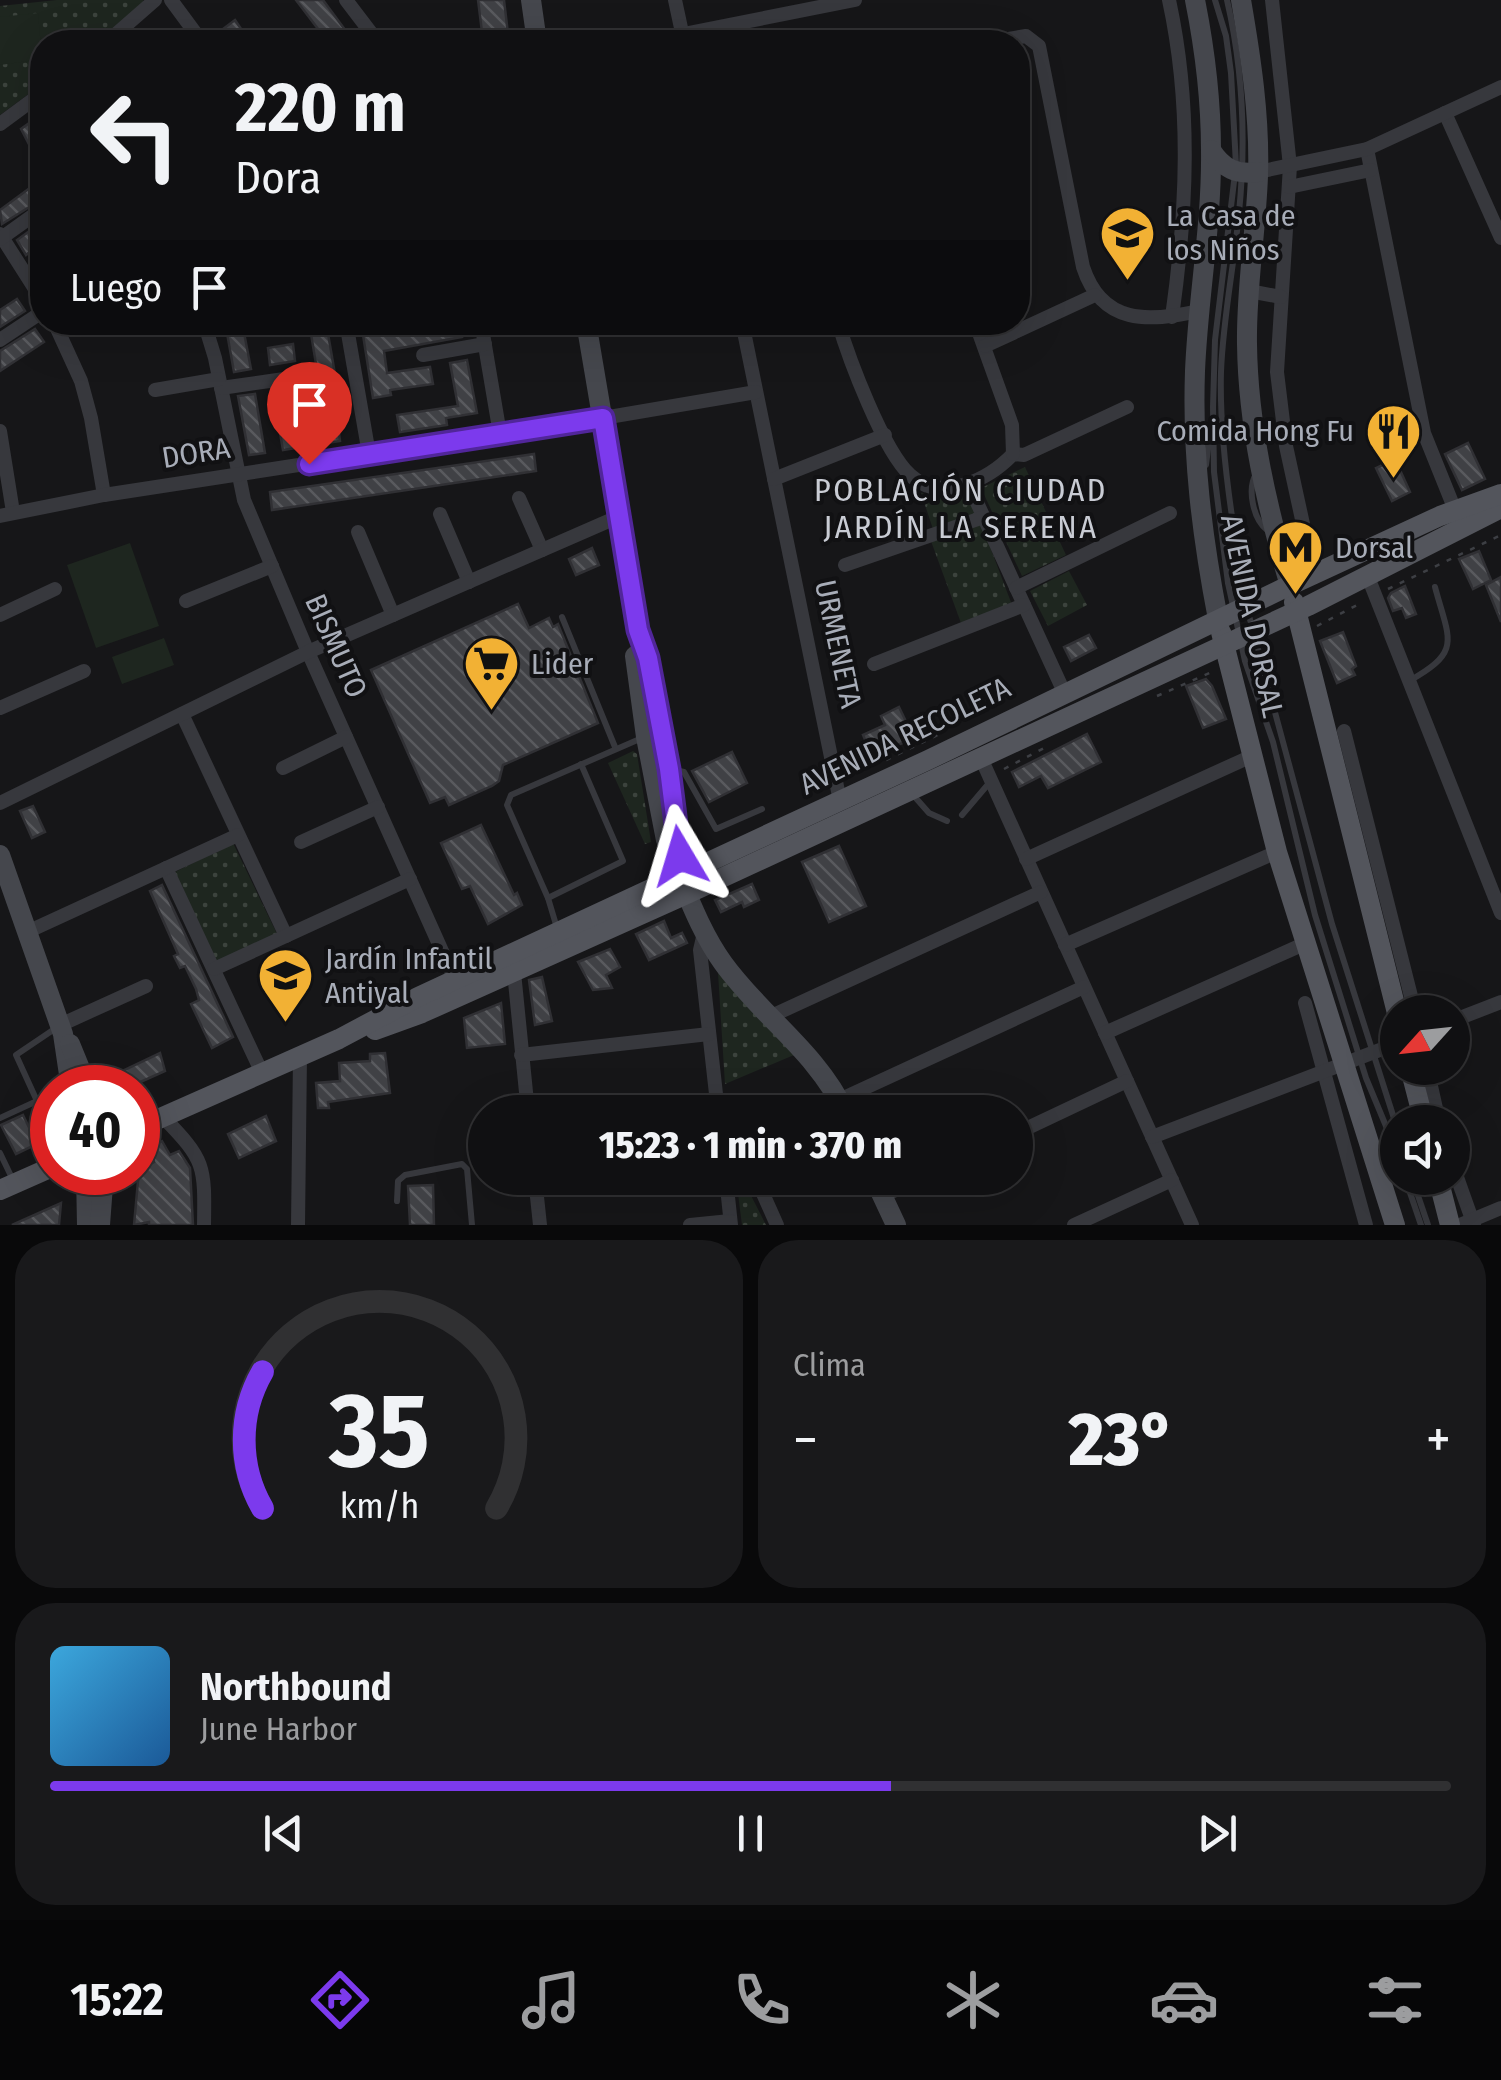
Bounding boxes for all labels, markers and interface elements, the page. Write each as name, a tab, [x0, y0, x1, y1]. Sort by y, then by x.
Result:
text: 220 m	[235, 66, 406, 150]
icon: left	[70, 70, 200, 200]
text: Dora	[235, 151, 321, 205]
place label: La Casa de los Niños	[1166, 198, 1296, 268]
school or university icon: La Casa de los Niños	[1097, 203, 1157, 282]
icon: arrive	[182, 260, 237, 315]
text: Luego	[70, 265, 162, 311]
pin	[267, 362, 352, 465]
icon: arrive	[282, 377, 337, 432]
restaurant icon: Comida Hong Fu	[1363, 401, 1423, 480]
place label: Comida Hong Fu	[1156, 413, 1354, 449]
street label: DORA	[159, 430, 233, 476]
district label: POBLACIÓN CIUDAD JARDÍN LA SERENA	[814, 471, 1108, 546]
street label: AVENIDA DORSAL	[1213, 511, 1291, 721]
metro station icon: Dorsal	[1266, 518, 1326, 597]
place label: Dorsal	[1335, 530, 1413, 566]
street label: URMENETA	[807, 577, 869, 711]
street label: BISMUTO	[297, 589, 375, 703]
supermarket icon: Lider	[462, 634, 522, 713]
place label: Lider	[531, 646, 594, 682]
street label: AVENIDA RECOLETA	[794, 669, 1016, 803]
position arrow	[628, 804, 732, 908]
place label: Jardín Infantil Antiyal	[325, 941, 492, 1011]
school or university icon: Jardín Infantil Antiyal	[256, 946, 316, 1025]
north arrow	[1380, 995, 1470, 1085]
map controls	[1380, 995, 1470, 1195]
speed limit sign: 40	[30, 1065, 160, 1195]
button: sound	[1380, 1105, 1470, 1195]
text: 15:23 · 1 min · 370 m	[599, 1122, 902, 1168]
text: Clima	[793, 1346, 866, 1384]
text: 35	[328, 1369, 429, 1494]
text: 23°	[1069, 1395, 1175, 1485]
text: −	[793, 1407, 818, 1473]
text: +	[1426, 1407, 1451, 1473]
text: km/h	[339, 1485, 419, 1527]
text: Northbound	[200, 1664, 392, 1710]
text: June Harbor	[200, 1710, 357, 1748]
icon: previous	[256, 1806, 311, 1861]
icon: pause	[723, 1806, 778, 1861]
icon: next	[1190, 1806, 1245, 1861]
icon: directions	[305, 1965, 375, 2035]
icon: music	[516, 1965, 586, 2035]
icon: phone	[727, 1965, 797, 2035]
icon: climate	[938, 1965, 1008, 2035]
icon: car	[1149, 1965, 1219, 2035]
icon: filters	[1360, 1965, 1430, 2035]
text: 15:22	[71, 1973, 164, 2027]

